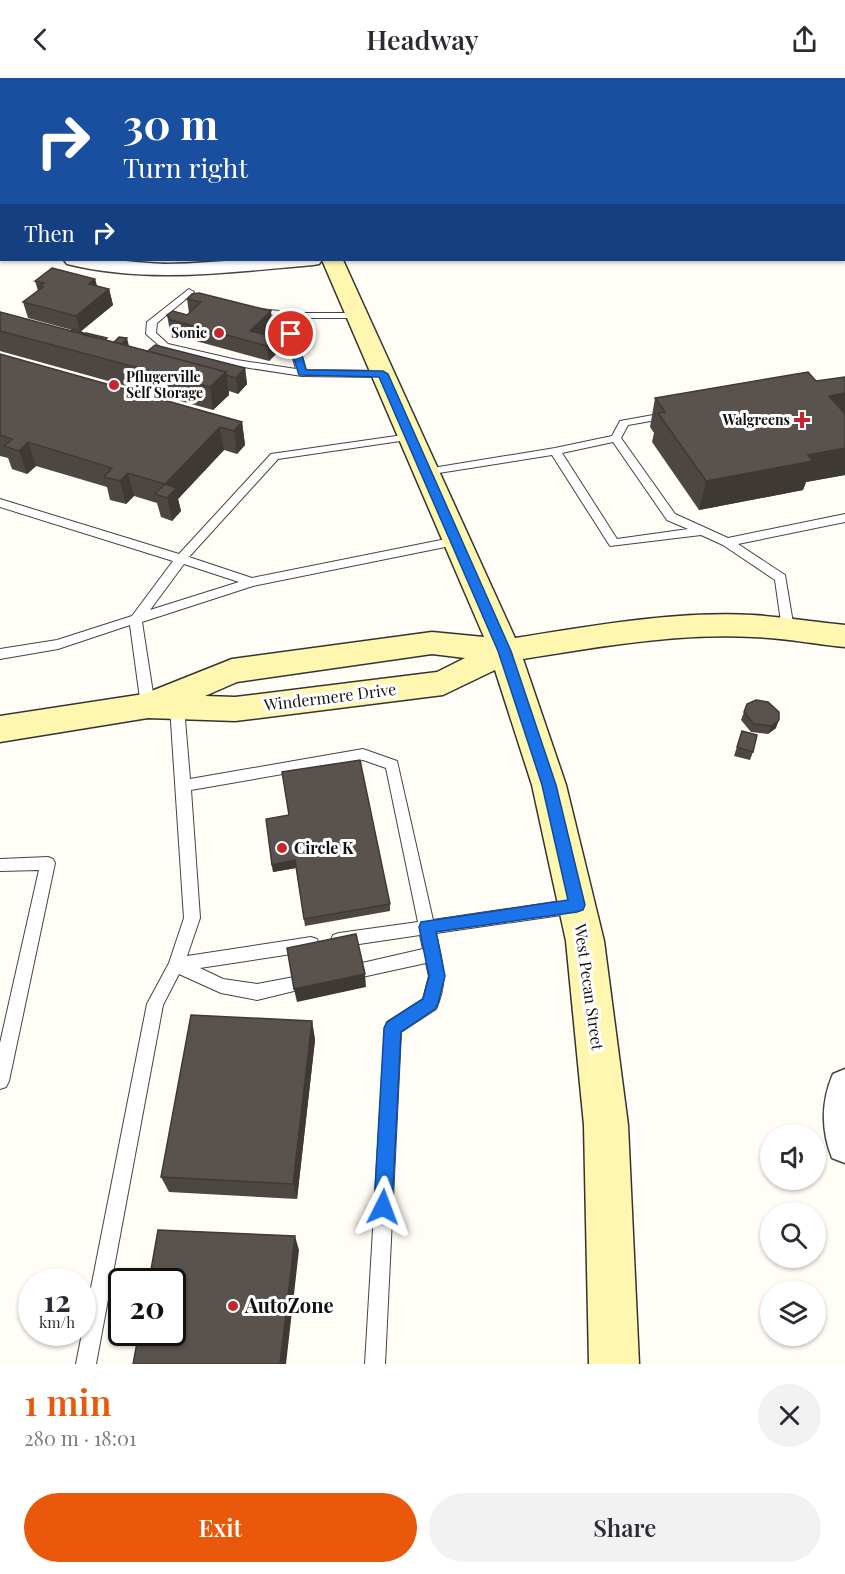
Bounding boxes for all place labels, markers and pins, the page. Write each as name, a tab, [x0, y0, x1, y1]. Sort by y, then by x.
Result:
pin	[265, 308, 316, 359]
place label: Sonic	[171, 323, 207, 342]
marker: Sonic	[212, 326, 226, 340]
place label: Pflugerville Self Storage	[126, 367, 203, 402]
marker: Pflugerville Self Storage	[107, 378, 121, 392]
place label: Walgreens	[722, 410, 790, 429]
marker: Walgreens	[795, 413, 809, 427]
place label: Circle K	[294, 837, 354, 858]
marker: Circle K	[275, 841, 289, 855]
place label: AutoZone	[244, 1291, 334, 1318]
marker: AutoZone	[226, 1299, 240, 1313]

